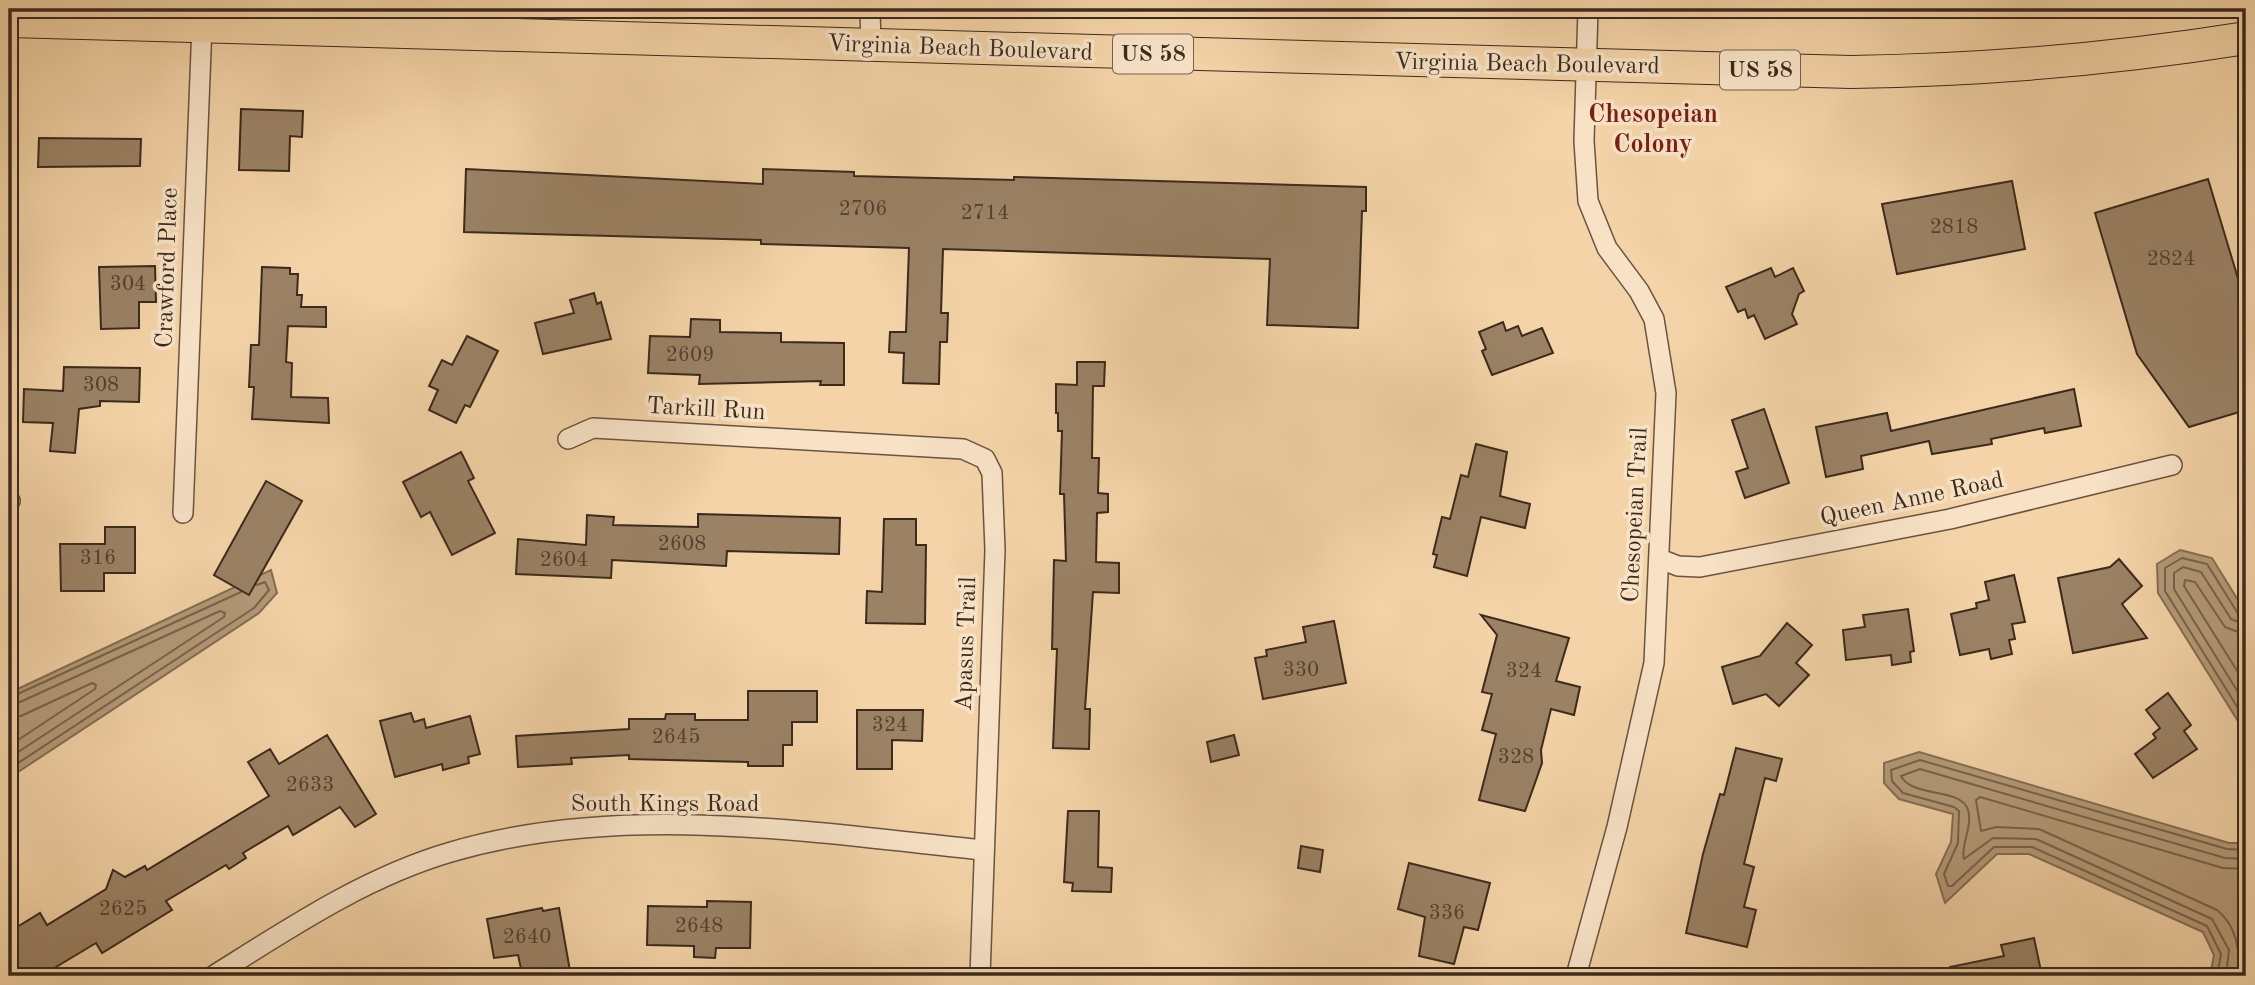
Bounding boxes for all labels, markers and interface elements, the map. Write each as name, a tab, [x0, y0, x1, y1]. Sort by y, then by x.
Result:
street label: Virginia Beach Boulevard	[827, 32, 1093, 66]
road number: US 58	[1113, 34, 1193, 74]
road number: US 58	[1720, 50, 1800, 90]
street label: Virginia Beach Boulevard	[1394, 51, 1660, 79]
district label: Chesopeian Colony	[1588, 102, 1718, 158]
street label: Crawford Place	[153, 187, 183, 349]
house number: 2706	[839, 199, 887, 220]
house number: 2714	[961, 203, 1009, 224]
house number: 2818	[1930, 217, 1978, 238]
house number: 2824	[2147, 249, 2195, 270]
house number: 304	[110, 274, 146, 295]
house number: 2609	[666, 345, 714, 366]
house number: 308	[83, 375, 119, 396]
street label: Tarkill Run	[646, 395, 766, 425]
street label: Chesopeian Trail	[1619, 427, 1653, 603]
street label: Queen Anne Road	[1818, 469, 2006, 531]
house number: 2608	[658, 534, 706, 555]
house number: 316	[80, 548, 116, 569]
house number: 2604	[540, 550, 588, 571]
street label: Apasus Trail	[953, 576, 981, 712]
house number: 330	[1283, 660, 1319, 681]
house number: 324	[1506, 661, 1542, 682]
house number: 324	[872, 715, 908, 736]
house number: 2645	[652, 727, 700, 748]
house number: 328	[1498, 747, 1534, 768]
house number: 2633	[286, 775, 334, 796]
street label: South Kings Road	[571, 793, 759, 817]
house number: 2625	[99, 899, 147, 920]
house number: 336	[1429, 903, 1465, 924]
house number: 2648	[675, 916, 723, 937]
house number: 2640	[503, 927, 551, 948]

